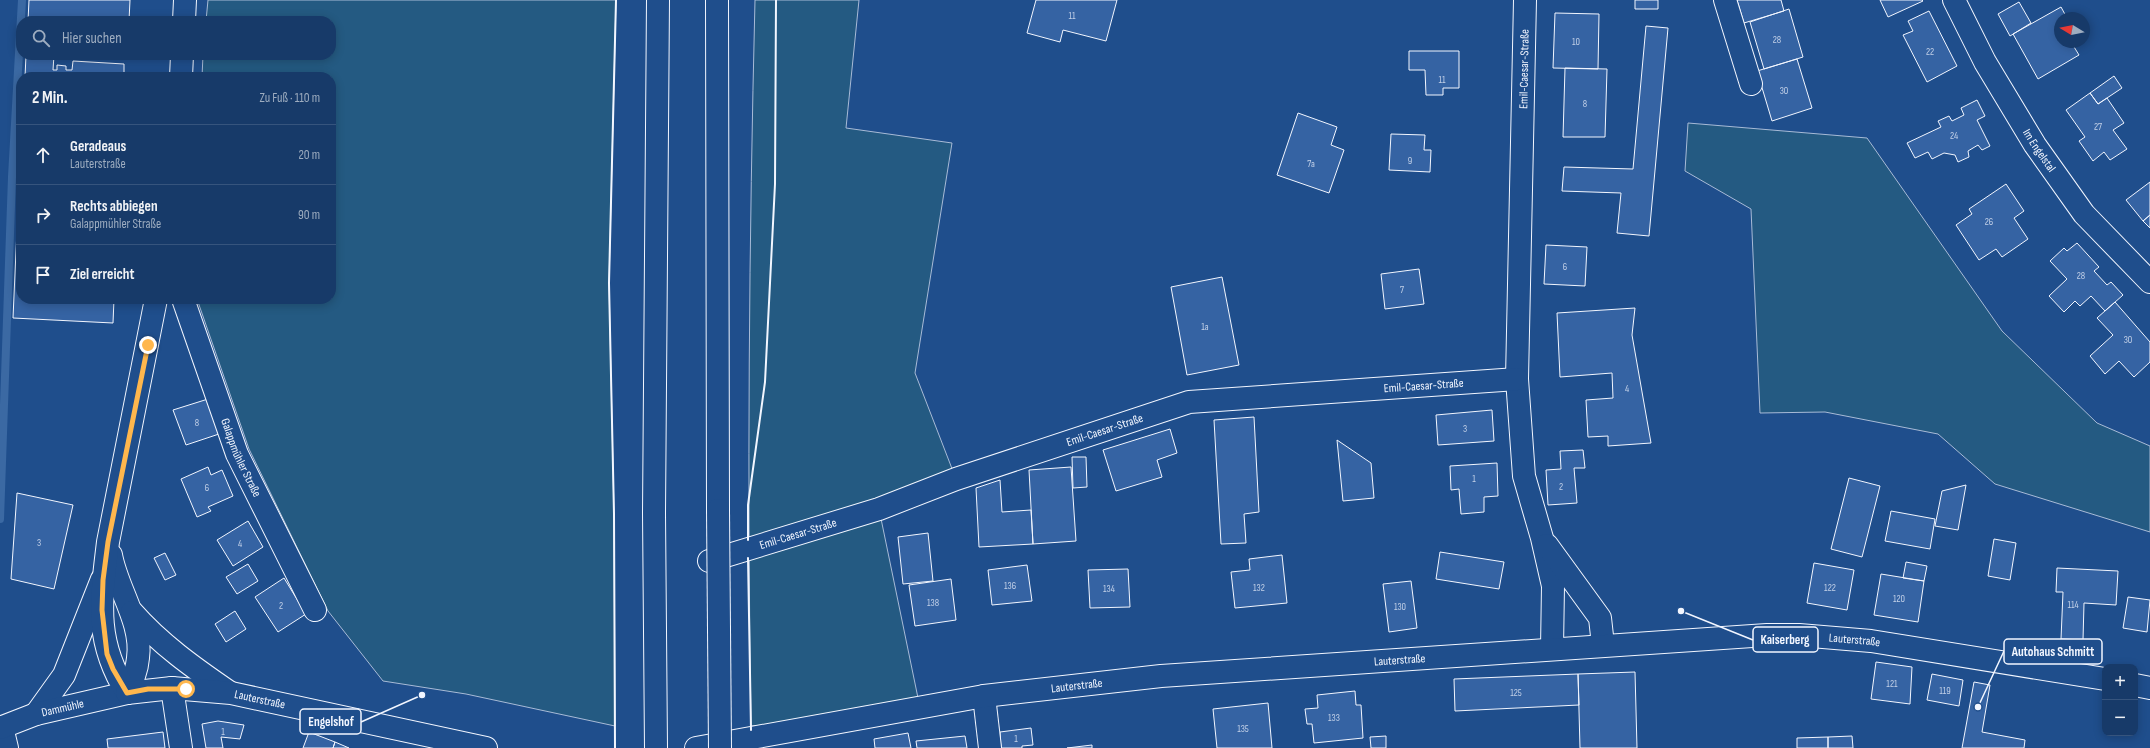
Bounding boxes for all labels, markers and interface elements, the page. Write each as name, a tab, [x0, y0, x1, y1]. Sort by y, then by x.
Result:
house number: 11	[1069, 10, 1076, 22]
north arrow	[2054, 12, 2090, 48]
search box	[16, 16, 336, 60]
icon: search	[30, 27, 52, 49]
text: Hier suchen	[62, 29, 122, 48]
street label: Emil-Caesar-Straße	[1516, 29, 1533, 109]
house number: 28	[1773, 34, 1781, 46]
house number: 10	[1572, 36, 1580, 48]
house number: 22	[1926, 46, 1934, 58]
house number: 11	[1439, 74, 1446, 86]
house number: 30	[1780, 85, 1788, 97]
text: 2 Min.	[32, 88, 68, 108]
text: Zu Fuß · 110 m	[259, 90, 320, 106]
house number: 8	[1583, 98, 1587, 110]
house number: 27	[2094, 121, 2102, 133]
street label: Im Engelstal	[2019, 126, 2059, 175]
house number: 24	[1950, 130, 1958, 142]
text: Geradeaus	[70, 137, 126, 156]
icon: ahead	[32, 144, 54, 166]
text: 20 m	[298, 147, 320, 163]
house number: 9	[1408, 155, 1412, 167]
text: Lauterstraße	[70, 156, 126, 172]
house number: 7a	[1307, 158, 1315, 170]
text: Rechts abbiegen	[70, 197, 158, 216]
icon: right	[32, 204, 54, 226]
text: 90 m	[298, 207, 320, 223]
text: Galappmühler Straße	[70, 216, 161, 232]
house number: 26	[1985, 216, 1993, 228]
house number: 6	[1563, 261, 1567, 273]
icon: arrive	[32, 264, 54, 286]
text: Ziel erreicht	[70, 265, 134, 284]
house number: 28	[2077, 270, 2085, 282]
house number: 7	[1400, 284, 1404, 296]
house number: 1a	[1201, 321, 1209, 333]
house number: 30	[2124, 334, 2132, 346]
route end	[139, 336, 157, 354]
street label: Emil-Caesar-Straße	[1383, 376, 1464, 396]
house number: 4	[1625, 383, 1629, 395]
street label: Emil-Caesar-Straße	[1065, 411, 1145, 450]
house number: 8	[195, 417, 199, 429]
street label: Galappmühler Straße	[217, 417, 264, 500]
house number: 3	[1463, 423, 1467, 435]
house number: 1	[1472, 473, 1476, 485]
house number: 2	[1559, 481, 1563, 493]
house number: 6	[205, 482, 209, 494]
street label: Emil-Caesar-Straße	[758, 515, 839, 553]
house number: 3	[37, 537, 41, 549]
house number: 4	[238, 538, 242, 550]
house number: 136	[1004, 580, 1016, 592]
house number: 132	[1253, 582, 1265, 594]
house number: 122	[1824, 582, 1836, 594]
house number: 134	[1103, 583, 1115, 595]
house number: 120	[1893, 593, 1905, 605]
house number: 138	[927, 597, 939, 609]
house number: 114	[2067, 599, 2079, 611]
house number: 2	[279, 600, 283, 612]
house number: 130	[1394, 601, 1406, 613]
callout: Kaiserberg	[1753, 627, 1818, 652]
street label: Lauterstraße	[1828, 631, 1882, 650]
text: Kaiserberg	[1760, 632, 1810, 648]
callout: Autohaus Schmitt	[2004, 639, 2102, 664]
text: Autohaus Schmitt	[2011, 644, 2095, 660]
street label: Lauterstraße	[1373, 651, 1426, 670]
map controls	[2102, 664, 2138, 736]
button: +	[2102, 664, 2138, 700]
street label: Lauterstraße	[1050, 676, 1103, 696]
house number: 121	[1886, 678, 1898, 690]
route start	[177, 680, 195, 698]
house number: 119	[1939, 685, 1951, 697]
street label: Lauterstraße	[233, 687, 287, 713]
house number: 125	[1510, 687, 1522, 699]
street label: Dammühle	[40, 696, 86, 720]
button: −	[2102, 700, 2138, 736]
callout: Engelshof	[300, 709, 361, 734]
house number: 133	[1328, 712, 1340, 724]
text: Engelshof	[308, 714, 355, 730]
house number: 135	[1237, 723, 1249, 735]
house number: 1	[221, 726, 225, 738]
house number: 1	[1014, 733, 1018, 745]

